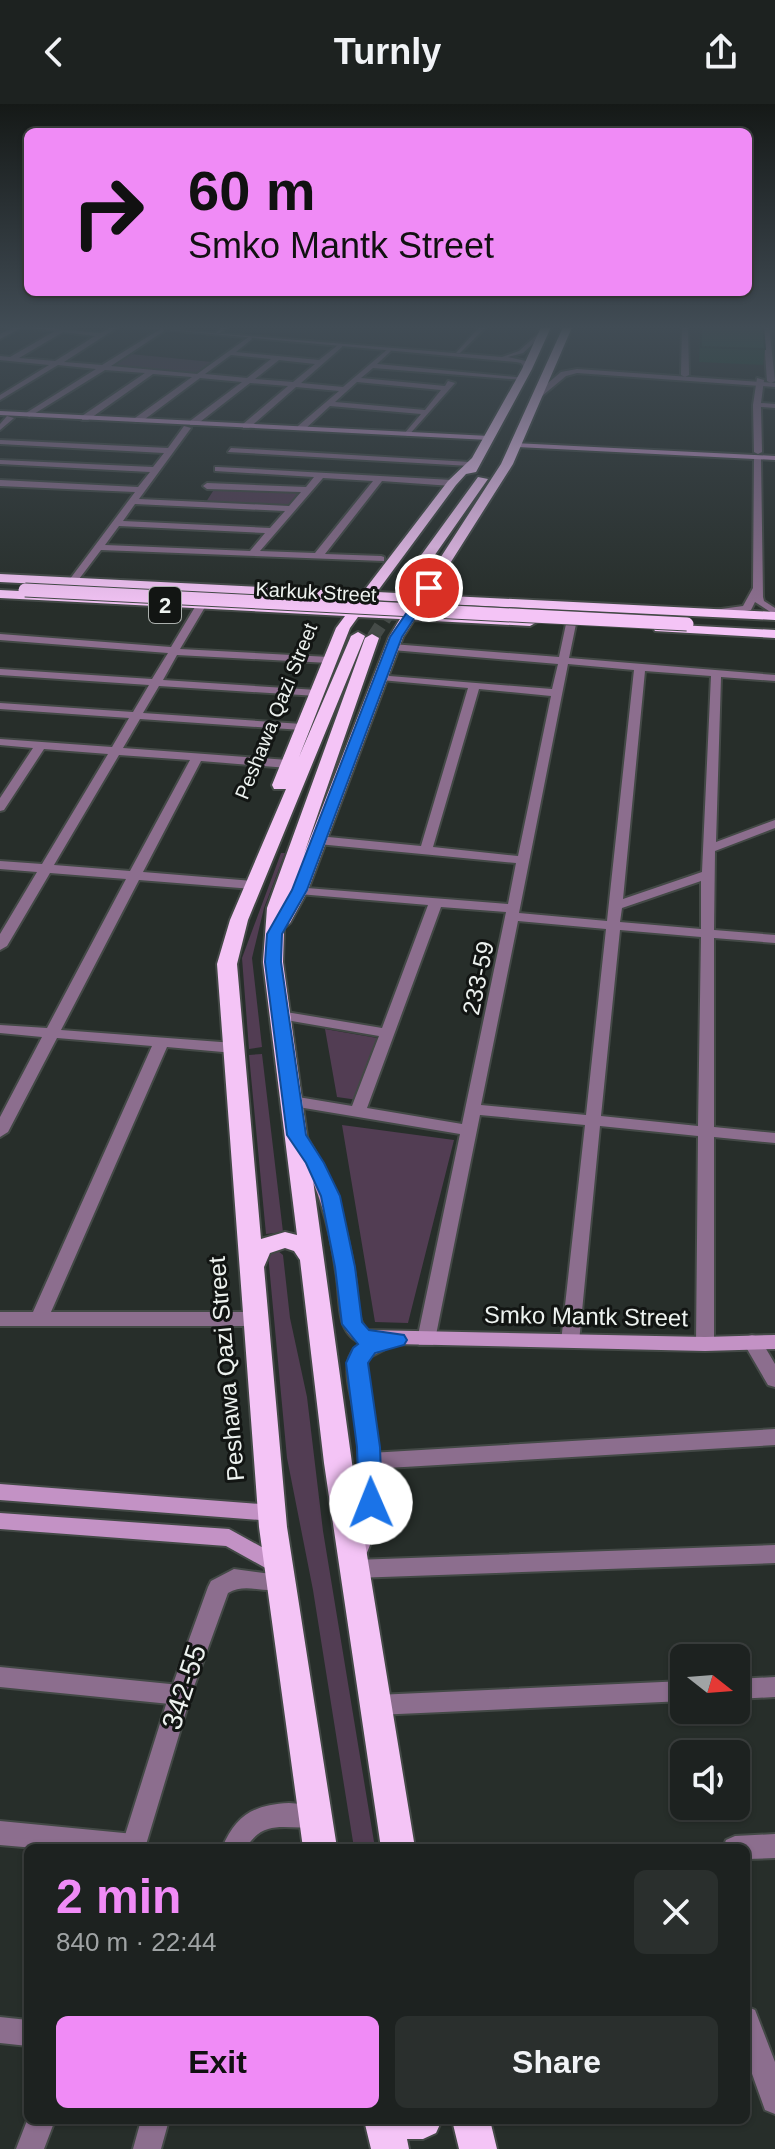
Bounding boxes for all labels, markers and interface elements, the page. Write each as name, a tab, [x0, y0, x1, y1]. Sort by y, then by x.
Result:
icon: back	[32, 30, 76, 74]
icon: share	[699, 30, 743, 74]
text: Turnly	[334, 31, 441, 72]
text: 60 m	[188, 159, 316, 222]
icon: right	[56, 160, 160, 264]
text: Smko Mantk Street	[188, 225, 494, 266]
pin	[395, 554, 463, 622]
icon: arrive	[407, 566, 451, 610]
street label: Karkuk Street	[255, 578, 378, 606]
road number: 2	[149, 587, 181, 623]
street label: Peshawa Qazi Street	[231, 619, 322, 802]
street label: 233-59	[457, 939, 499, 1017]
street label: Peshawa Qazi Street	[203, 1255, 249, 1482]
street label: Smko Mantk Street	[484, 1301, 689, 1331]
position arrow	[329, 1461, 413, 1545]
street label: 342-55	[156, 1641, 212, 1733]
north arrow	[670, 1644, 750, 1724]
map controls	[670, 1644, 750, 1820]
button: sound	[670, 1740, 750, 1820]
text: 2 min	[56, 1870, 181, 1923]
button: close	[634, 1870, 718, 1954]
text: 840 m · 22:44	[56, 1927, 216, 1957]
button: Exit	[56, 2016, 379, 2108]
button: Share	[395, 2016, 718, 2108]

